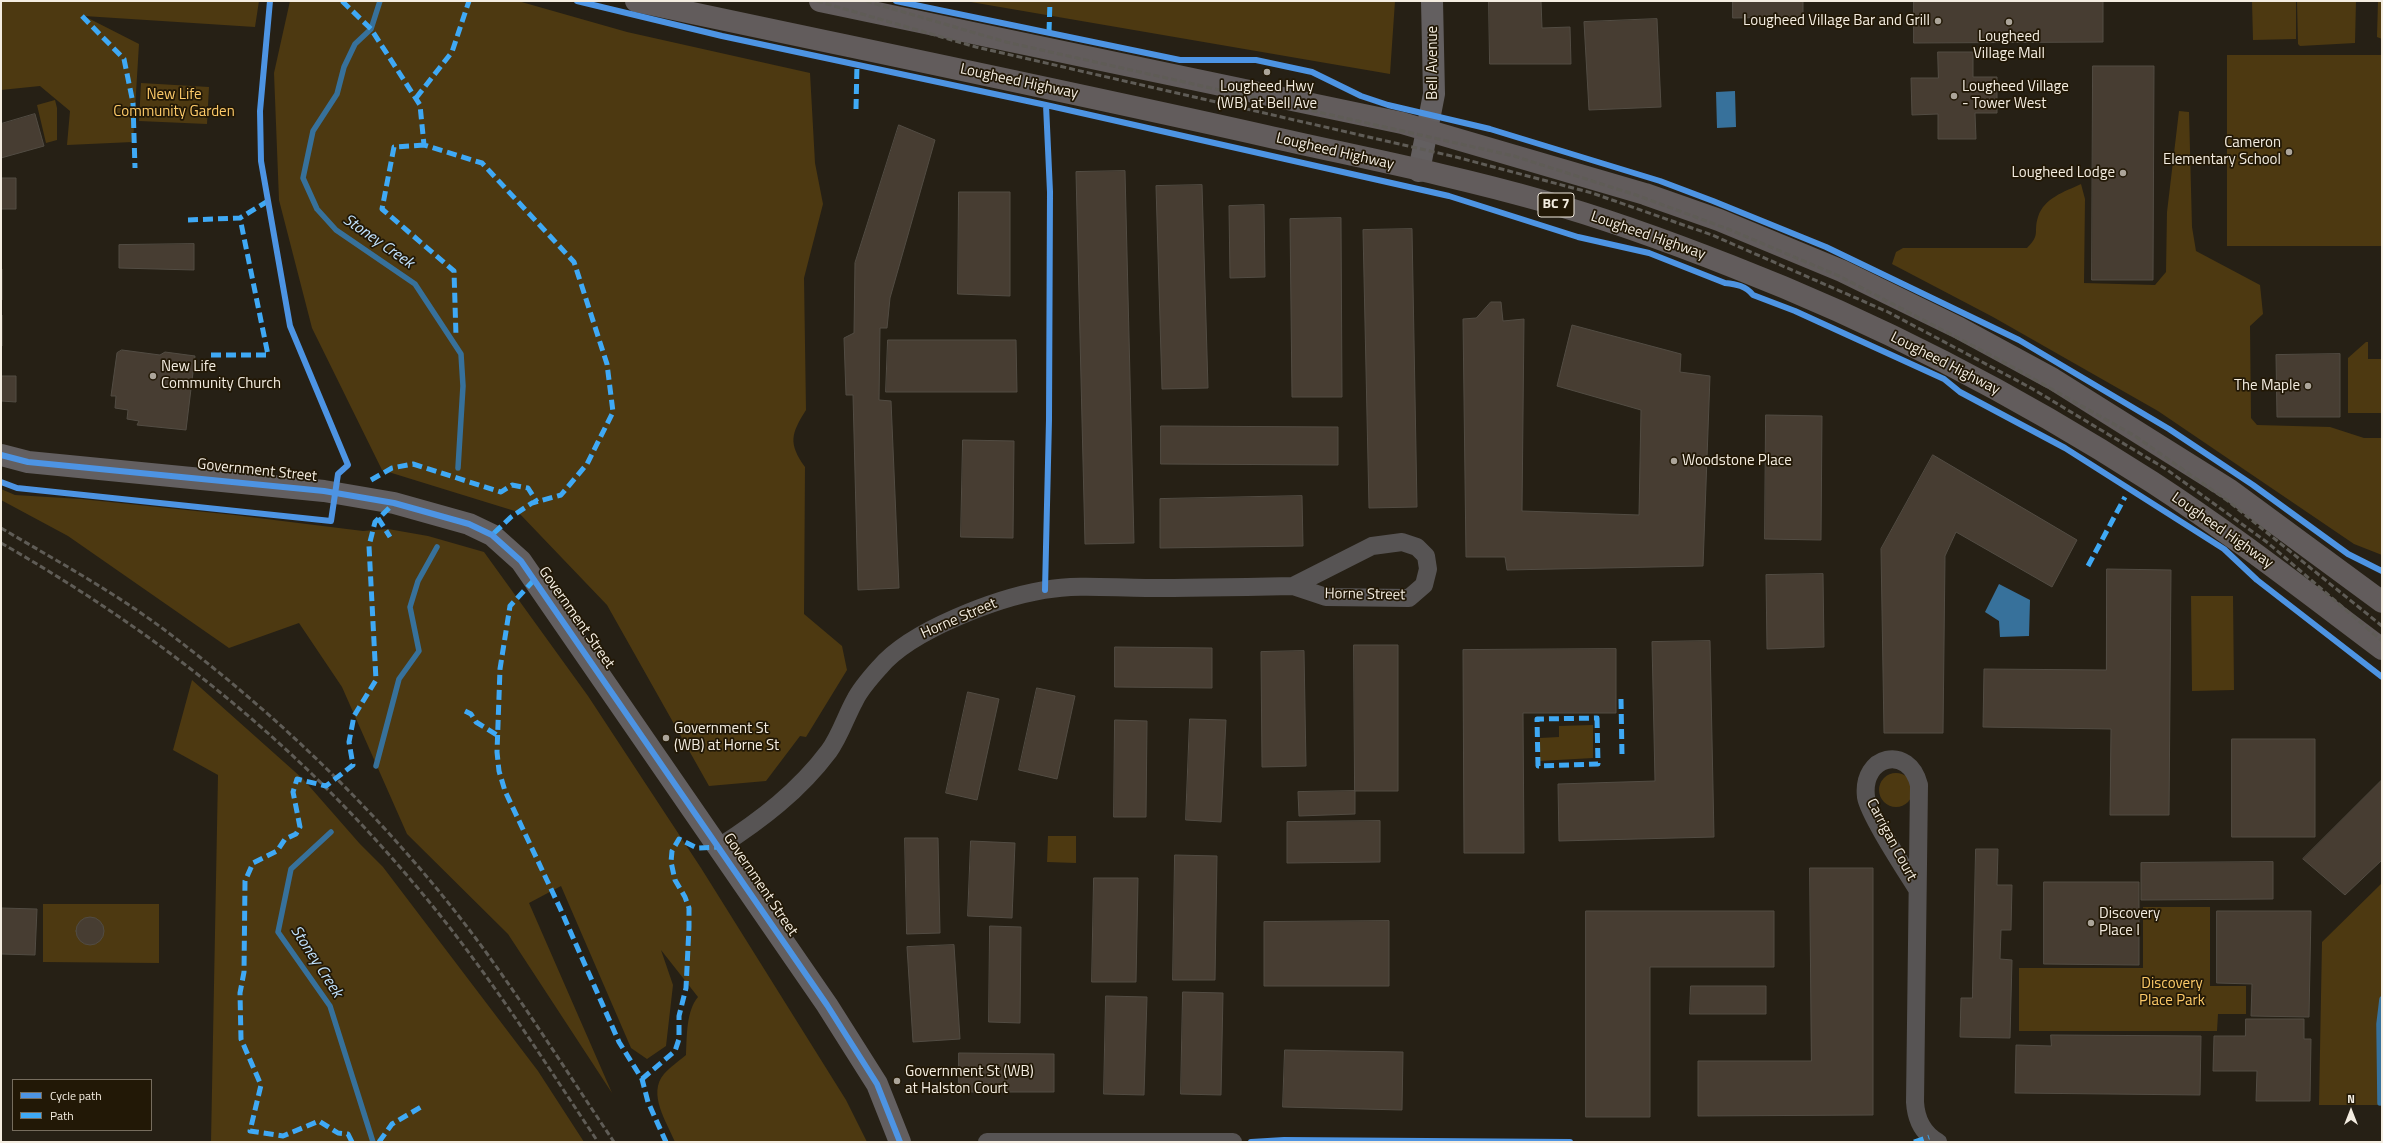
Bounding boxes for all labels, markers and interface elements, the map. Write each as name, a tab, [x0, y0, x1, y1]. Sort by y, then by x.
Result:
place label: Lougheed Village Bar and Grill	[1743, 12, 1930, 30]
marker: Lougheed Village Bar and Grill	[1933, 16, 1943, 26]
marker: Lougheed Village Mall	[2004, 17, 2014, 27]
street label: Bell Avenue	[1424, 26, 1442, 100]
place label: Lougheed Village Mall	[1973, 28, 2045, 63]
street label: Lougheed Highway	[958, 61, 1080, 103]
marker: Lougheed Hwy (WB) at Bell Ave	[1262, 67, 1272, 77]
place label: Lougheed Hwy (WB) at Bell Ave	[1217, 78, 1317, 113]
place label: Lougheed Village - Tower West	[1962, 78, 2069, 113]
park label: New Life Community Garden	[113, 86, 235, 121]
marker: Lougheed Village - Tower West	[1949, 91, 1959, 101]
street label: Lougheed Highway	[1274, 130, 1396, 174]
place label: Cameron Elementary School	[2163, 134, 2281, 169]
marker: Cameron Elementary School	[2284, 147, 2294, 157]
place label: Lougheed Lodge	[2012, 164, 2115, 182]
marker: Lougheed Lodge	[2118, 168, 2128, 178]
road number: BC 7	[1538, 193, 1574, 217]
street label: Lougheed Highway	[1588, 208, 1708, 264]
water label: Stoney Creek	[339, 211, 417, 273]
street label: Lougheed Highway	[1887, 329, 2003, 399]
place label: New Life Community Church	[161, 358, 281, 393]
marker: New Life Community Church	[148, 371, 158, 381]
place label: The Maple	[2234, 377, 2300, 395]
marker: The Maple	[2303, 381, 2313, 391]
place label: Woodstone Place	[1682, 452, 1792, 470]
street label: Government Street	[196, 456, 318, 486]
marker: Woodstone Place	[1669, 456, 1679, 466]
street label: Lougheed Highway	[2168, 489, 2276, 573]
street label: Government Street	[534, 564, 618, 672]
street label: Horne Street	[1324, 585, 1406, 605]
street label: Horne Street	[918, 595, 1000, 643]
place label: Government St (WB) at Horne St	[674, 720, 779, 755]
marker: Government St (WB) at Horne St	[661, 733, 671, 743]
street label: Carrigan Court	[1862, 796, 1920, 884]
street label: Government Street	[719, 830, 801, 940]
place label: Discovery Place I	[2099, 905, 2160, 940]
marker: Discovery Place I	[2086, 918, 2096, 928]
water label: Stoney Creek	[286, 922, 346, 1002]
park label: Discovery Place Park	[2139, 975, 2205, 1010]
place label: Government St (WB) at Halston Court	[905, 1063, 1034, 1098]
marker: Government St (WB) at Halston Court	[892, 1076, 902, 1086]
legend	[12, 1079, 152, 1131]
text: Cycle path	[50, 1086, 102, 1105]
north arrow	[2331, 1091, 2371, 1131]
text: N	[2347, 1091, 2355, 1107]
text: Path	[50, 1106, 74, 1125]

